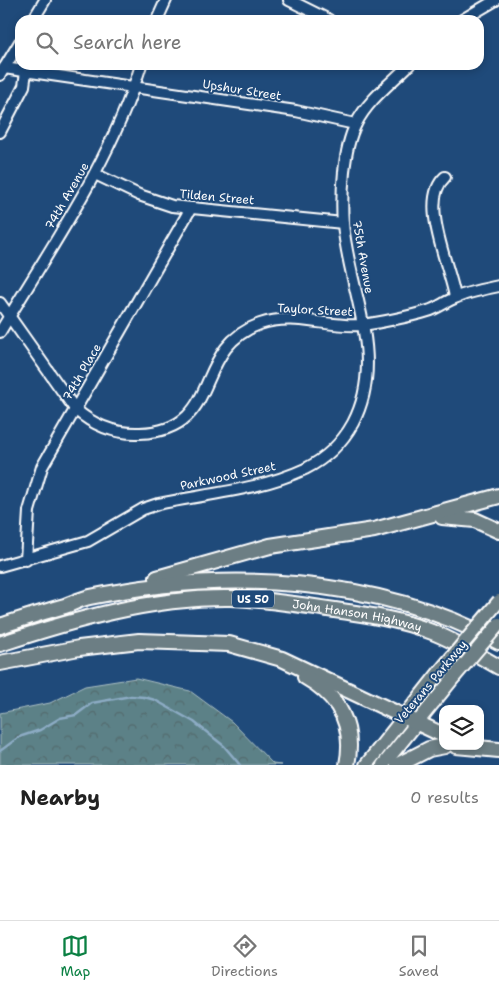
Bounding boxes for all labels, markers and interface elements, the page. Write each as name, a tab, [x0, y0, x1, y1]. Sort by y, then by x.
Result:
search box	[15, 15, 484, 70]
icon: search	[33, 29, 61, 57]
text: Search here	[73, 30, 182, 55]
street label: Upshur Street	[201, 76, 283, 104]
street label: 74th Avenue	[41, 159, 93, 233]
street label: Tilden Street	[179, 186, 255, 208]
street label: 75th Avenue	[349, 219, 377, 295]
street label: Taylor Street	[277, 300, 353, 320]
street label: 74th Place	[59, 340, 105, 403]
street label: Parkwood Street	[179, 458, 277, 494]
road number: US 50	[232, 590, 274, 608]
street label: John Hanson Highway	[291, 596, 424, 636]
street label: Veterans Parkway	[391, 637, 471, 727]
map controls	[439, 705, 484, 750]
button: layers	[439, 705, 484, 750]
text: Nearby	[20, 784, 100, 812]
text: 0 results	[410, 787, 479, 808]
tab: Map	[60, 932, 90, 980]
tab: Directions	[211, 932, 278, 980]
tab: Saved	[399, 932, 439, 980]

